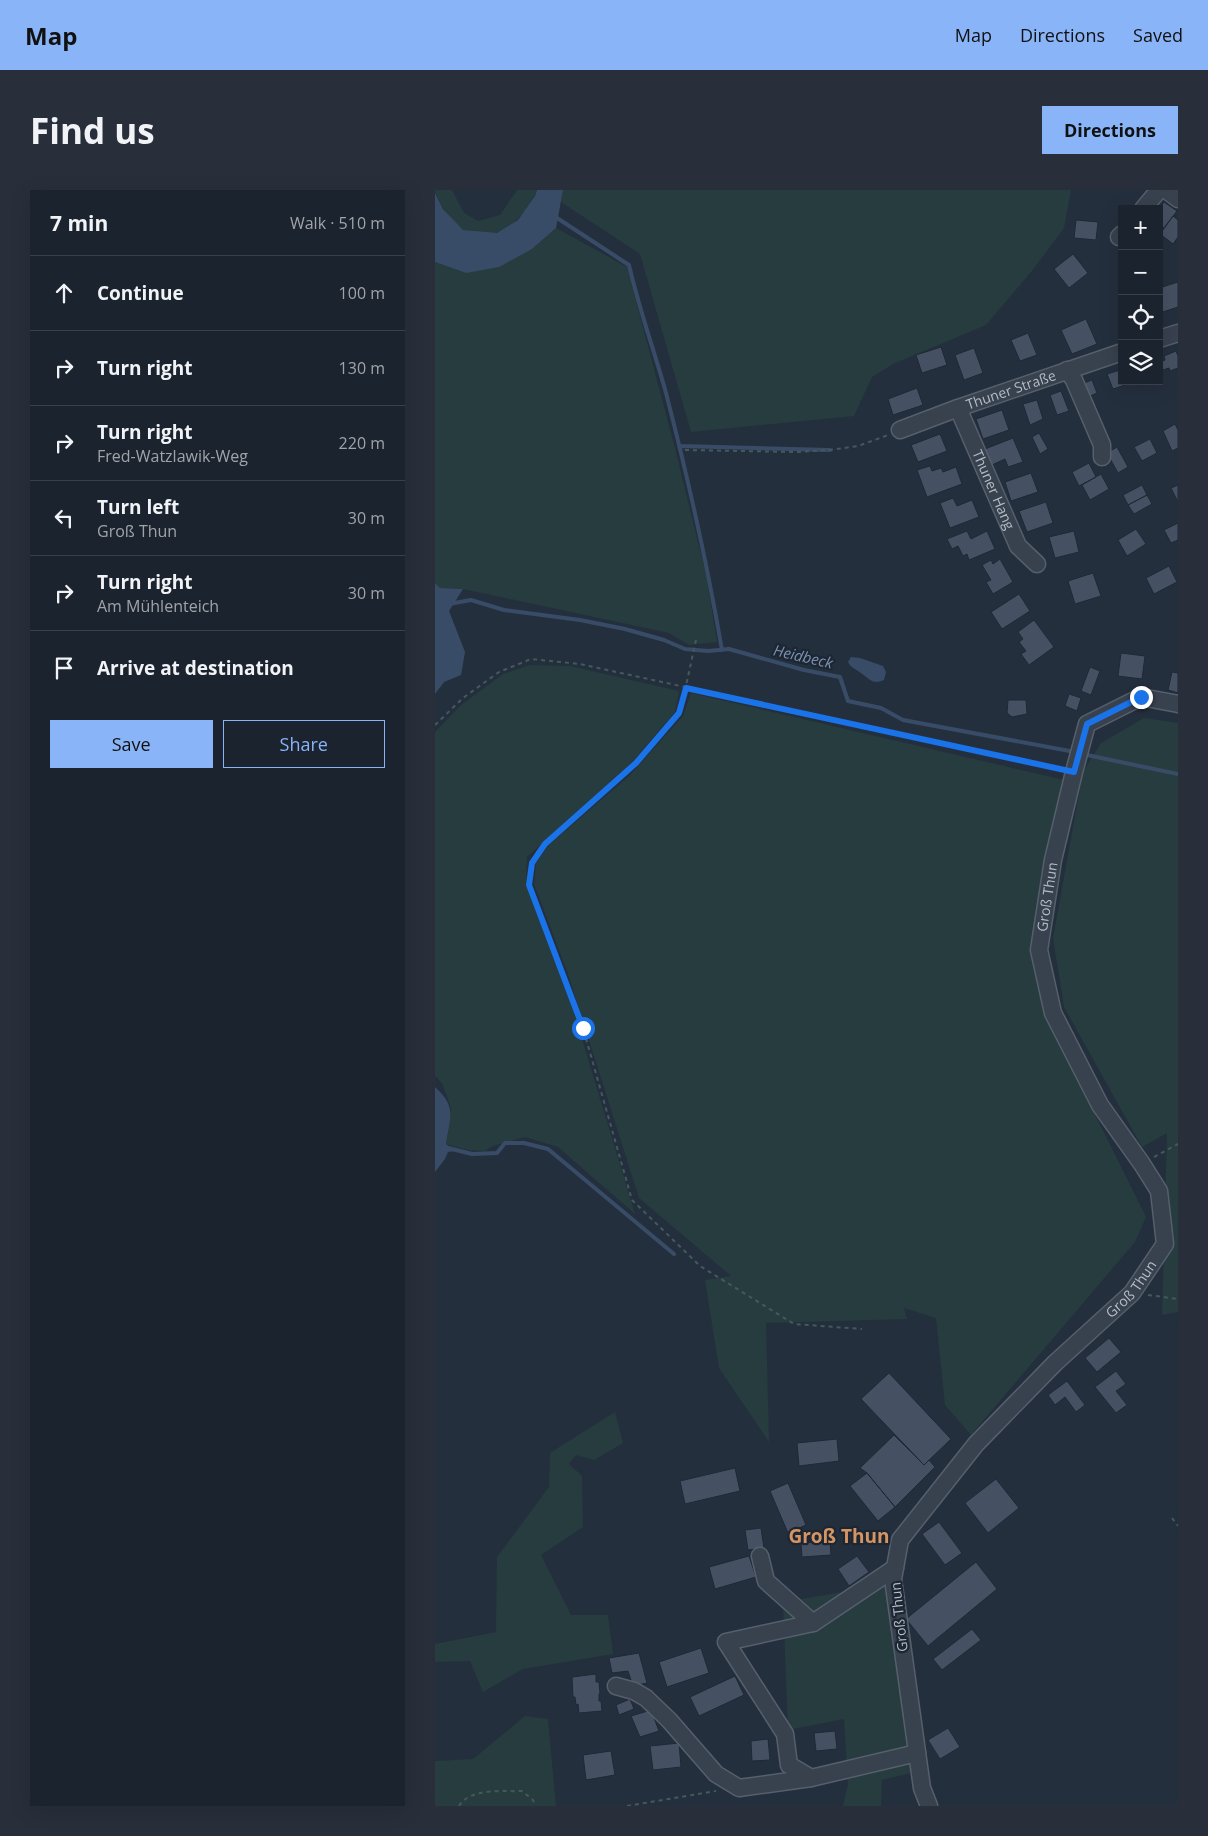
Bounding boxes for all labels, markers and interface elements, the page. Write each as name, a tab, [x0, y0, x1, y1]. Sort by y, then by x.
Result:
text: Map	[25, 19, 77, 52]
text: Map	[955, 23, 992, 47]
text: Directions	[1020, 23, 1105, 47]
text: Saved	[1133, 23, 1183, 47]
button: Directions	[1042, 106, 1178, 154]
text: Find us	[30, 107, 155, 154]
map controls	[1118, 205, 1163, 385]
button: +	[1118, 205, 1163, 250]
text: 7 min	[50, 209, 108, 237]
text: Walk · 510 m	[290, 212, 385, 234]
button: −	[1118, 250, 1163, 295]
icon: ahead	[50, 279, 78, 307]
text: Continue	[97, 280, 184, 306]
text: 100 m	[339, 282, 385, 304]
button: locate	[1118, 295, 1163, 340]
button: layers	[1118, 340, 1163, 385]
icon: right	[50, 354, 78, 382]
text: Turn right	[97, 355, 192, 381]
text: 130 m	[339, 357, 385, 379]
street label: Thuner Straße	[963, 365, 1058, 414]
text: Turn right	[97, 419, 192, 445]
icon: right	[50, 429, 78, 457]
text: 220 m	[339, 432, 385, 454]
text: Fred-Watzlawik-Weg	[97, 445, 248, 467]
street label: Thuner Hang	[968, 447, 1020, 533]
text: Turn left	[97, 494, 179, 520]
icon: left	[50, 504, 78, 532]
text: 30 m	[348, 507, 385, 529]
text: Groß Thun	[97, 520, 177, 542]
text: Turn right	[97, 569, 192, 595]
icon: right	[50, 579, 78, 607]
text: 30 m	[348, 582, 385, 604]
text: Am Mühlenteich	[97, 595, 219, 617]
water label: Heidbeck	[772, 639, 836, 673]
icon: arrive	[50, 654, 78, 682]
text: Arrive at destination	[97, 655, 294, 681]
route end	[1130, 686, 1153, 709]
button: Save	[50, 720, 213, 768]
button: Share	[223, 720, 385, 768]
street label: Groß Thun	[1032, 861, 1062, 933]
route start	[572, 1017, 595, 1040]
street label: Groß Thun	[1101, 1256, 1160, 1322]
district label: Groß Thun	[788, 1523, 890, 1549]
street label: Groß Thun	[885, 1581, 912, 1653]

